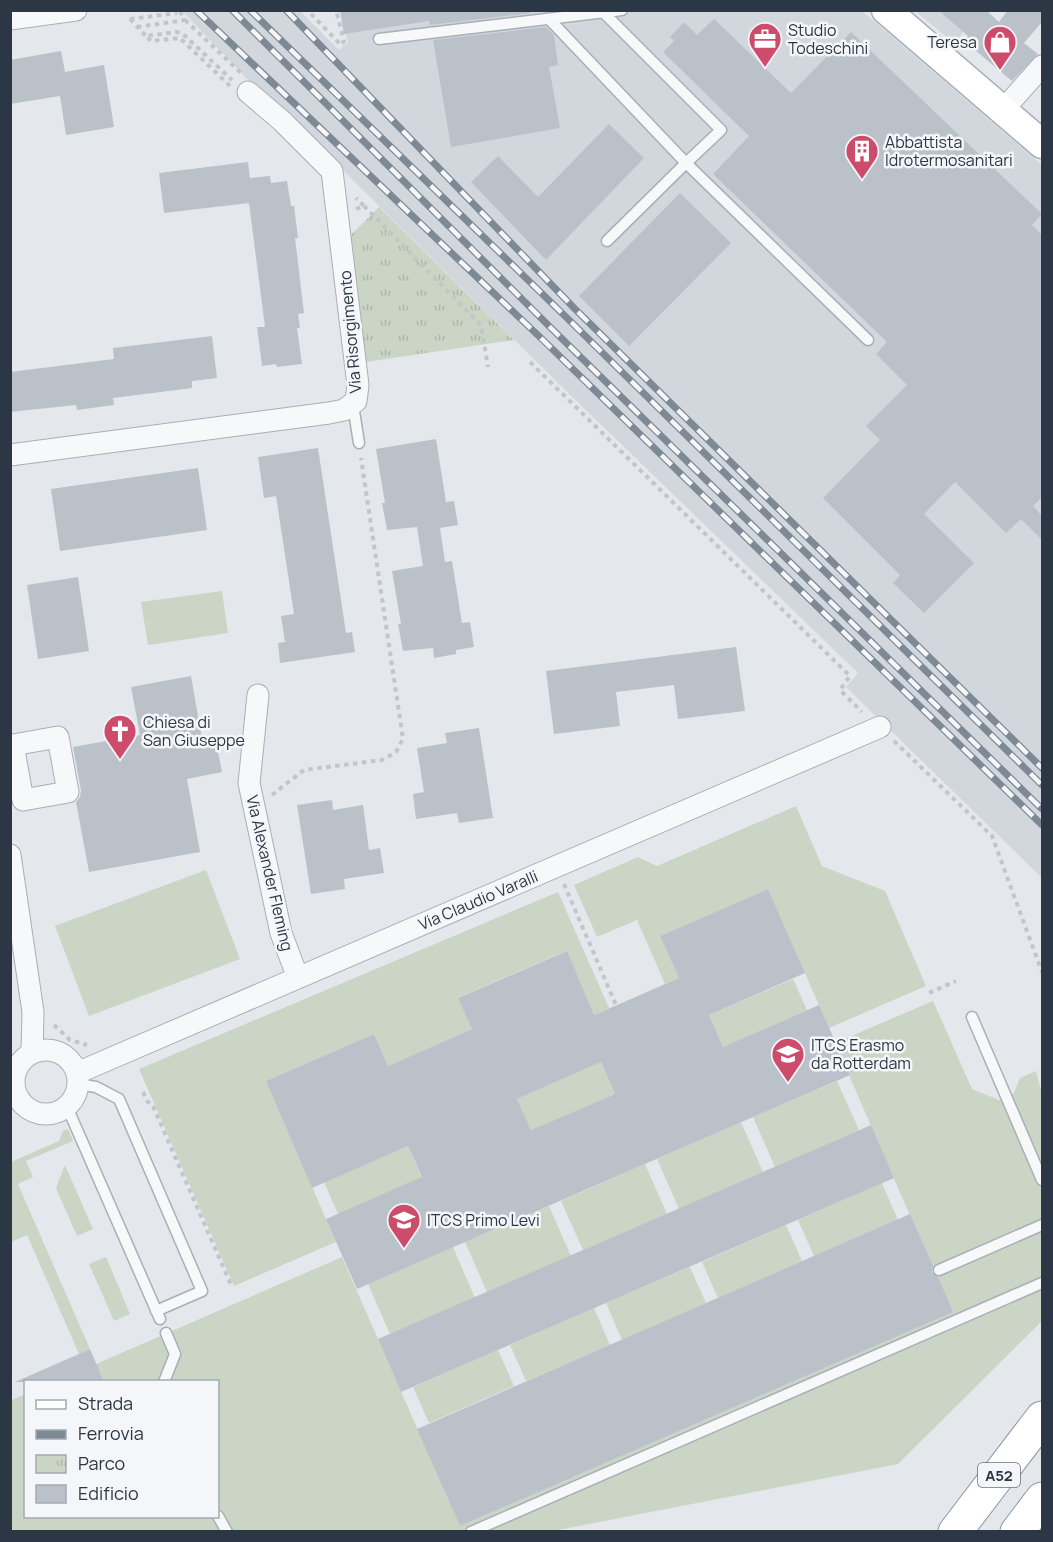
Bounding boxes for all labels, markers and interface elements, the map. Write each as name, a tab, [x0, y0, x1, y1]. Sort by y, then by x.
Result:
place label: Studio Todeschini	[788, 19, 868, 59]
office icon: Studio Todeschini	[747, 21, 783, 68]
shop icon: Teresa	[982, 24, 1018, 71]
place label: Teresa	[927, 31, 977, 53]
place label: Abbattista Idrotermosanitari	[885, 131, 1013, 171]
building icon: Abbattista Idrotermosanitari	[844, 133, 880, 180]
street label: Via Risorgimento	[334, 270, 366, 394]
place label: Chiesa di San Giuseppe	[143, 711, 245, 751]
church icon: Chiesa di San Giuseppe	[102, 713, 138, 760]
street label: Via Alexander Fleming	[241, 793, 299, 953]
street label: Via Claudio Varalli	[415, 865, 541, 935]
place label: ITCS Erasmo da Rotterdam	[811, 1034, 911, 1074]
school or university icon: ITCS Erasmo da Rotterdam	[770, 1036, 806, 1083]
school or university icon: ITCS Primo Levi	[386, 1202, 422, 1249]
place label: ITCS Primo Levi	[427, 1209, 540, 1231]
legend	[24, 1380, 219, 1518]
text: Strada	[78, 1391, 133, 1415]
text: Ferrovia	[78, 1421, 144, 1445]
text: Parco	[78, 1451, 125, 1475]
road number: A52	[978, 1463, 1020, 1487]
text: Edificio	[78, 1481, 139, 1505]

